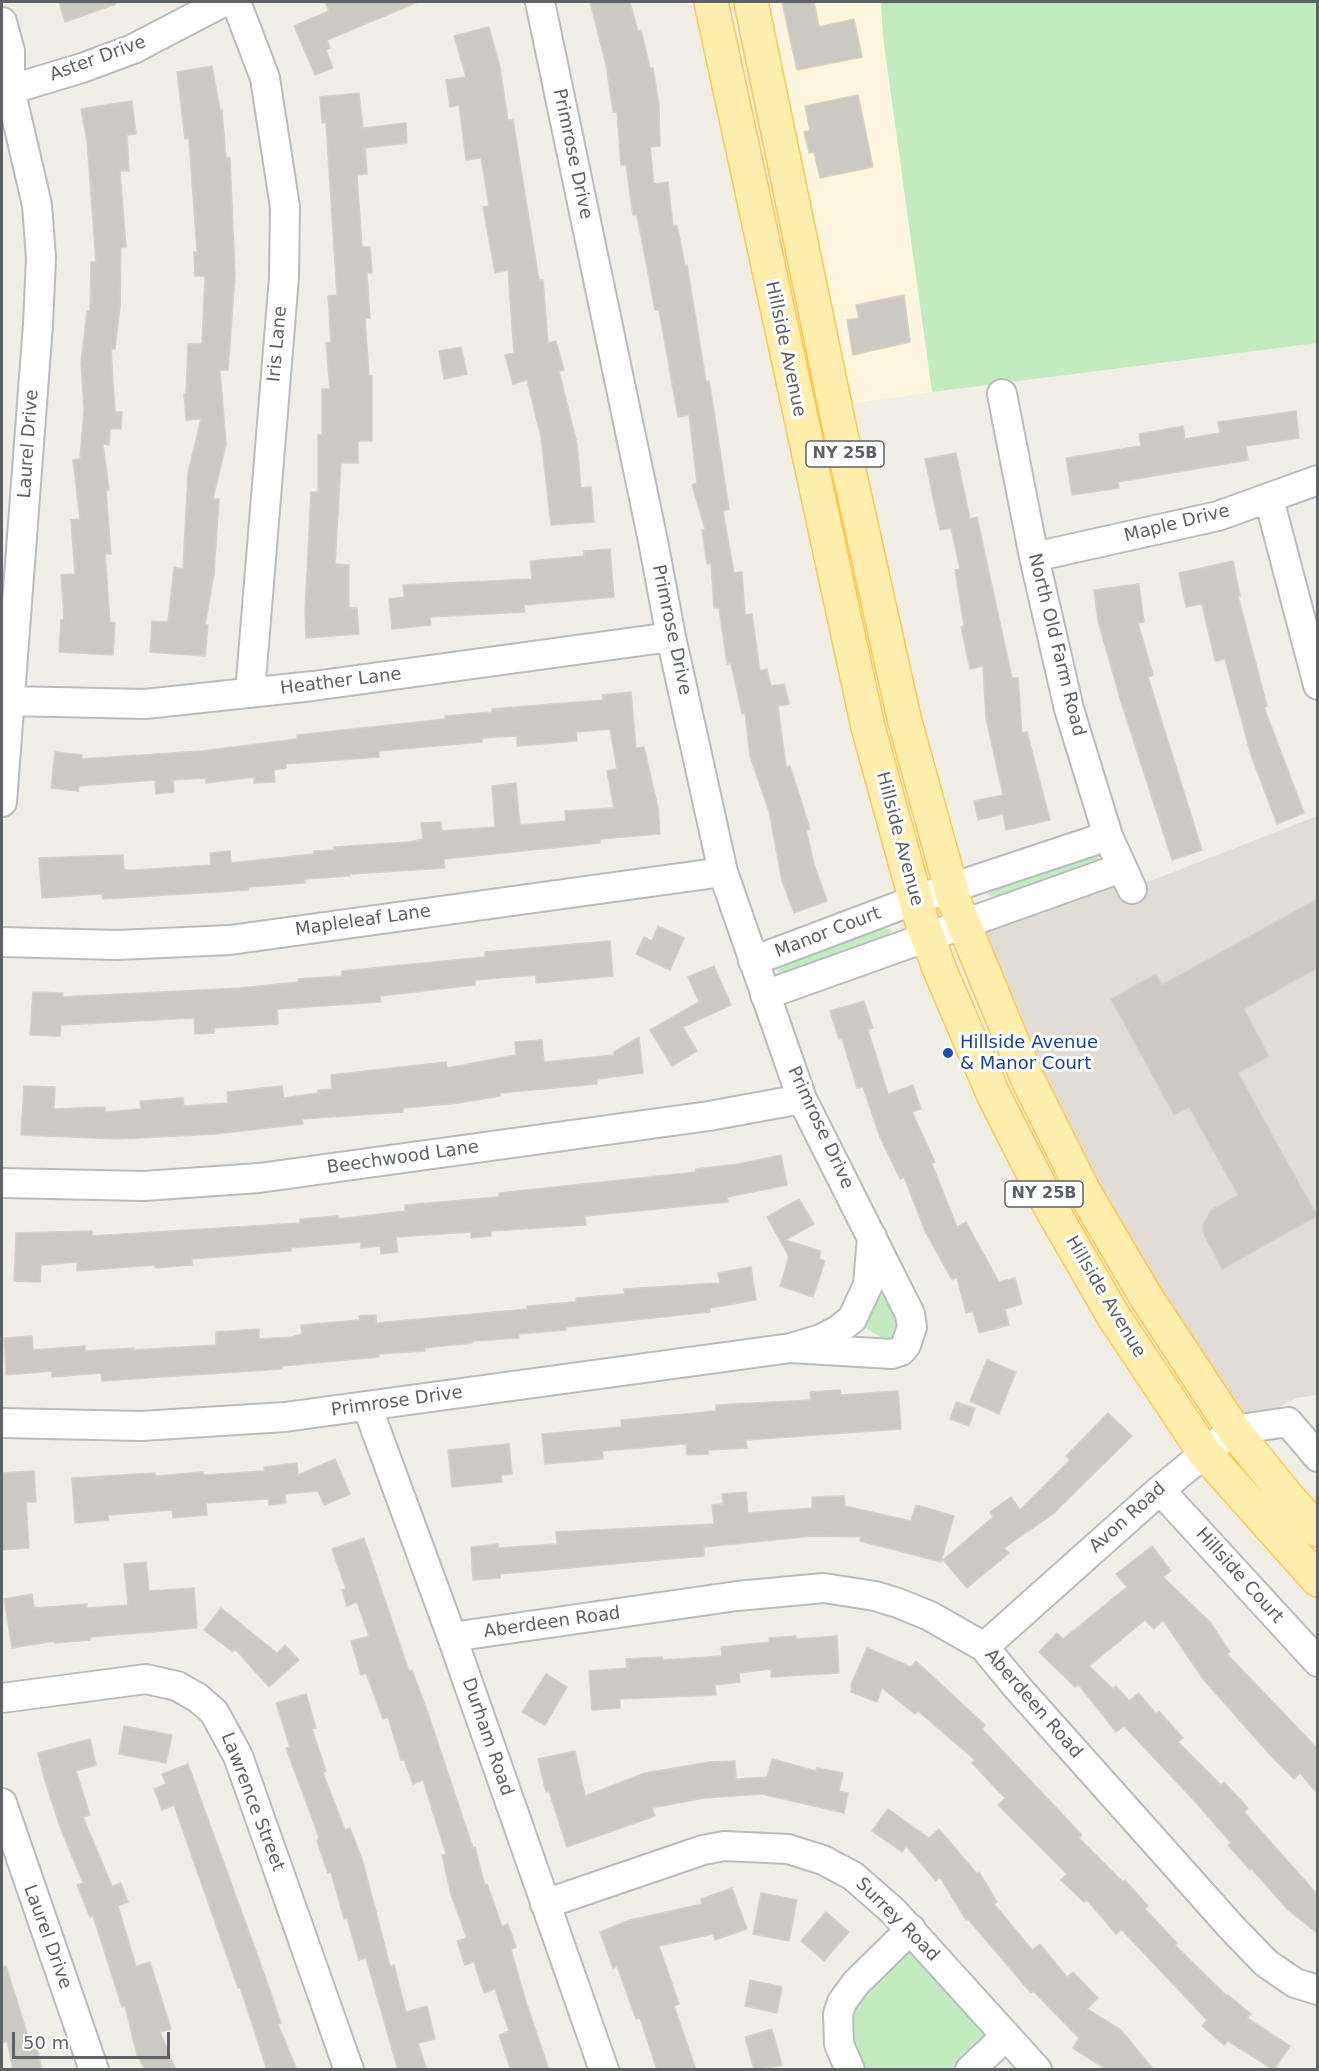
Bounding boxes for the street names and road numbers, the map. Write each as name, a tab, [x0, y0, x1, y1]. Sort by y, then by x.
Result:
street label: Aster Drive	[47, 32, 149, 86]
street label: Primrose Drive	[548, 87, 596, 221]
street label: Hillside Avenue	[760, 279, 810, 419]
street label: Iris Lane	[264, 305, 292, 383]
street label: Laurel Drive	[14, 389, 44, 499]
road number: NY 25B	[806, 441, 884, 467]
street label: Maple Drive	[1122, 500, 1232, 548]
street label: North Old Farm Road	[1023, 551, 1089, 739]
street label: Primrose Drive	[647, 563, 695, 697]
street label: Heather Lane	[279, 664, 403, 700]
street label: Hillside Avenue	[871, 770, 927, 908]
street label: Mapleleaf Lane	[294, 901, 432, 941]
street label: Manor Court	[772, 903, 884, 963]
street label: Primrose Drive	[782, 1063, 858, 1193]
street label: Beechwood Lane	[326, 1137, 480, 1179]
road number: NY 25B	[1005, 1181, 1083, 1207]
street label: Hillside Avenue	[1060, 1232, 1150, 1362]
street label: Primrose Drive	[330, 1382, 464, 1422]
street label: Avon Road	[1085, 1478, 1171, 1558]
street label: Hillside Court	[1191, 1524, 1287, 1628]
street label: Aberdeen Road	[482, 1603, 622, 1643]
street label: Aberdeen Road	[980, 1645, 1086, 1763]
street label: Durham Road	[457, 1675, 517, 1799]
street label: Lawrence Street	[216, 1730, 288, 1874]
street label: Surrey Road	[851, 1874, 943, 1966]
street label: Laurel Drive	[18, 1882, 76, 1992]

